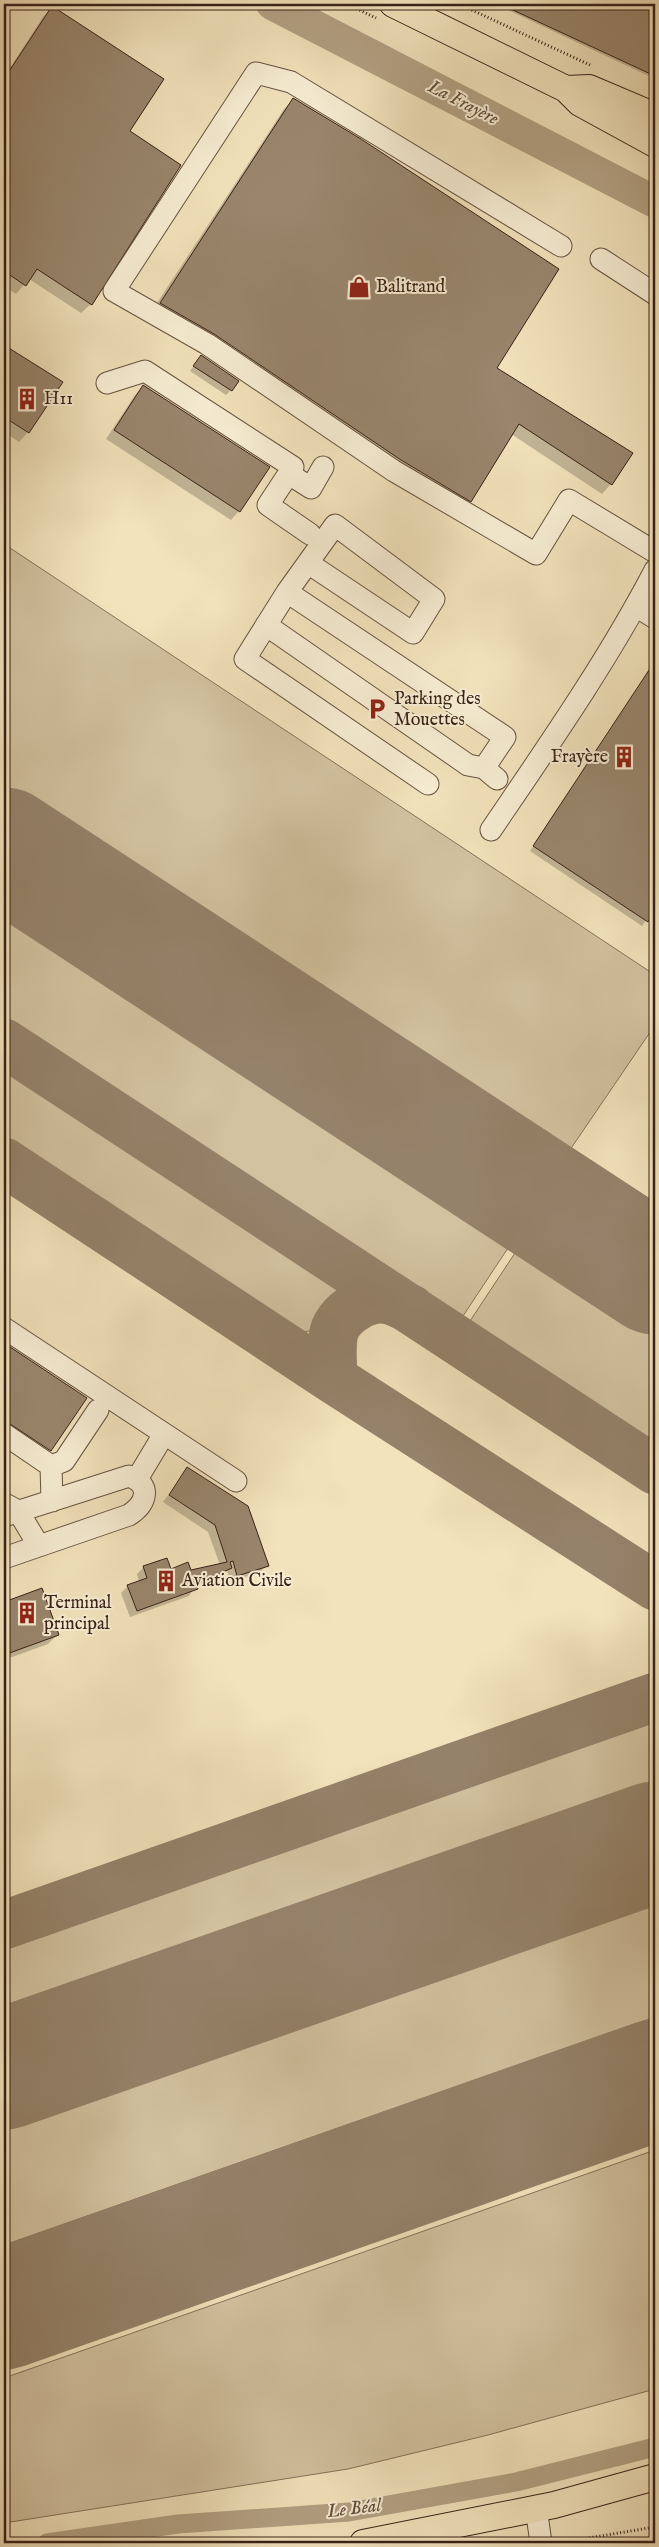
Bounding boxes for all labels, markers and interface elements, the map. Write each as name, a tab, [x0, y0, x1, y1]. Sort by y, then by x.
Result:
water label: La Frayère	[423, 75, 503, 131]
shop icon: Balitrand	[346, 274, 372, 300]
place label: Balitrand	[376, 276, 446, 299]
building icon: H11	[14, 386, 40, 412]
place label: H11	[44, 388, 73, 411]
place label: Parking des Mouettes	[394, 688, 481, 732]
parking icon: Parking des Mouettes	[364, 696, 390, 722]
building icon: Frayère	[611, 744, 637, 770]
place label: Frayère	[551, 746, 608, 769]
building icon: Aviation Civile	[153, 1568, 179, 1594]
place label: Aviation Civile	[181, 1570, 292, 1593]
place label: Terminal principal	[44, 1592, 112, 1636]
building icon: Terminal principal	[14, 1600, 40, 1626]
water label: Le Béal	[325, 2494, 384, 2524]

